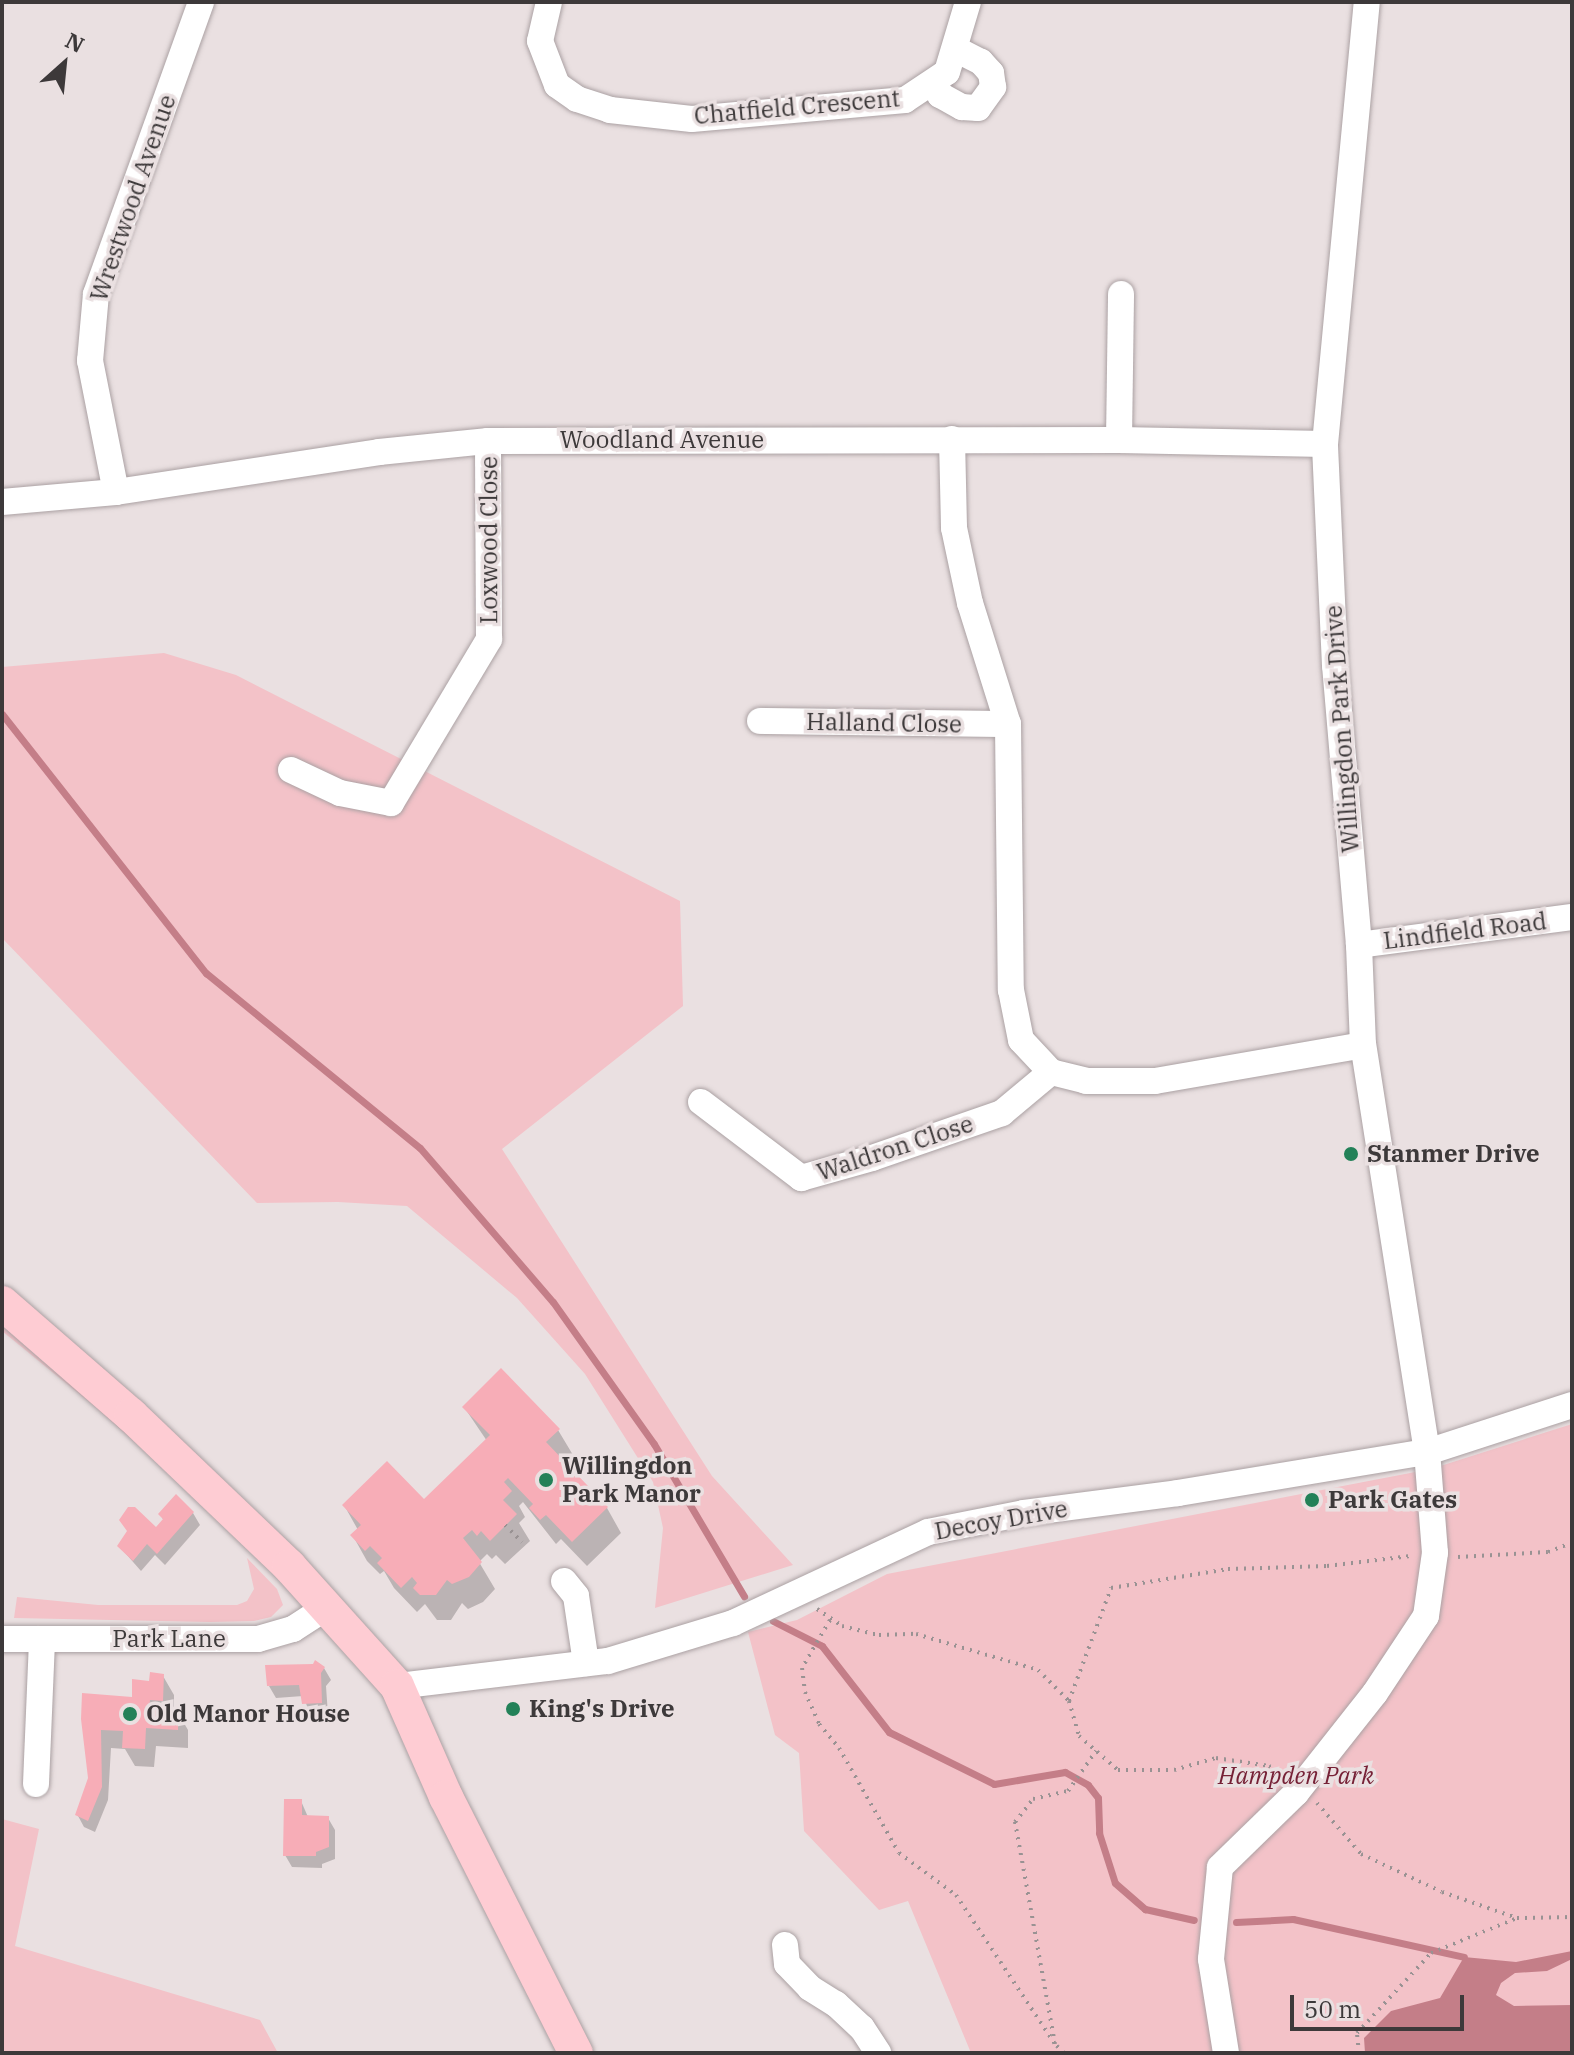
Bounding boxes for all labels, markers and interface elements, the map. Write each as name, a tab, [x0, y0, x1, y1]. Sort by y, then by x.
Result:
north arrow	[24, 24, 104, 104]
text: N	[61, 25, 89, 59]
street label: Chatfield Crescent	[693, 84, 901, 130]
street label: Wrestwood Avenue	[84, 91, 182, 305]
street label: Woodland Avenue	[560, 426, 764, 454]
street label: Loxwood Close	[475, 456, 503, 624]
street label: Willingdon Park Drive	[1319, 604, 1365, 854]
street label: Halland Close	[806, 707, 962, 739]
street label: Lindfield Road	[1382, 907, 1548, 955]
street label: Waldron Close	[813, 1109, 977, 1187]
place label: Stanmer Drive	[1367, 1140, 1540, 1168]
marker: Stanmer Drive	[1342, 1145, 1360, 1163]
place label: Willingdon Park Manor	[562, 1452, 701, 1508]
marker: Willingdon Park Manor	[537, 1471, 555, 1489]
place label: Park Gates	[1328, 1486, 1457, 1514]
marker: Park Gates	[1303, 1491, 1321, 1509]
street label: Decoy Drive	[932, 1494, 1070, 1546]
street label: Park Lane	[112, 1625, 226, 1653]
place label: King's Drive	[529, 1695, 675, 1723]
place label: Old Manor House	[146, 1700, 350, 1728]
marker: King's Drive	[504, 1700, 522, 1718]
marker: Old Manor House	[121, 1705, 139, 1723]
park label: Hampden Park	[1218, 1762, 1374, 1790]
scale bar	[1294, 1979, 1468, 2029]
text: 50 m	[1304, 1993, 1361, 2025]

